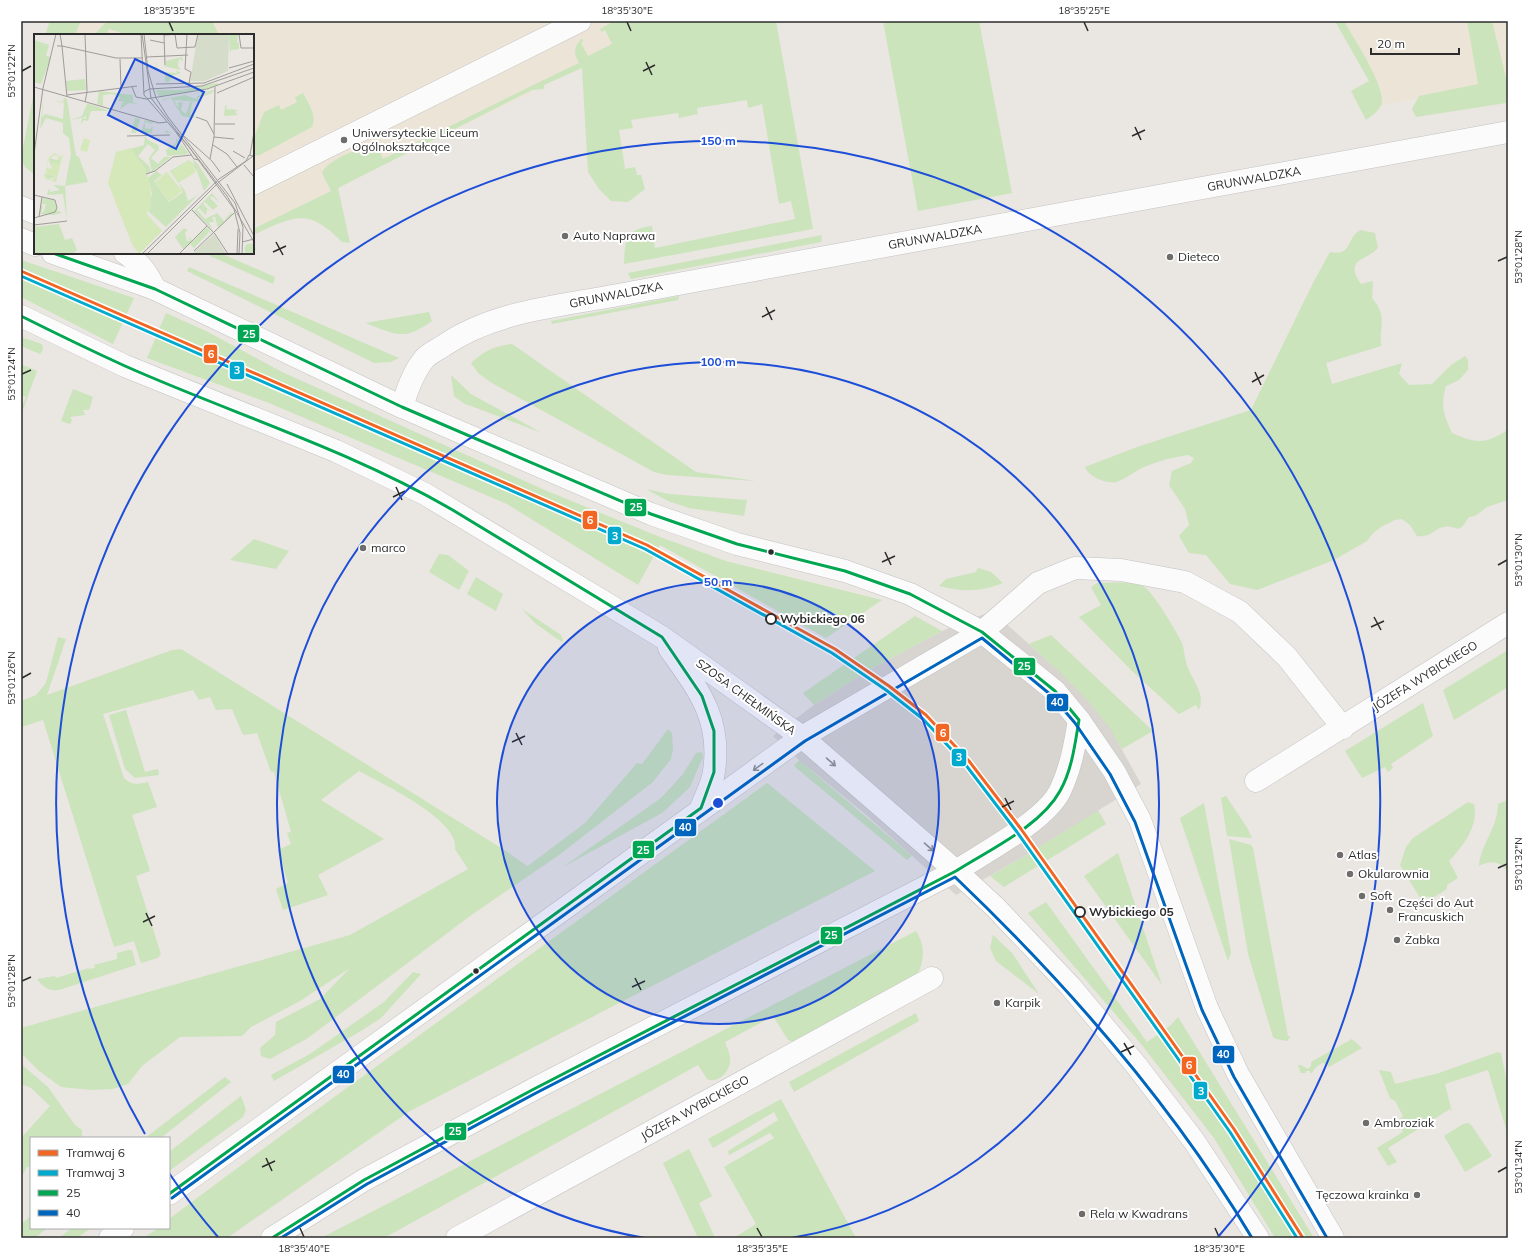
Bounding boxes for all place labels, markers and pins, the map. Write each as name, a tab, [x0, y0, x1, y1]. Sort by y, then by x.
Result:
place label: Uniwersyteckie Liceum Ogólnokształcące	[352, 125, 479, 154]
marker: Uniwersyteckie Liceum Ogólnokształcące	[339, 135, 349, 145]
place label: Auto Naprawa	[573, 228, 655, 243]
marker: Auto Naprawa	[560, 231, 570, 241]
place label: Dieteco	[1178, 249, 1220, 264]
marker: Dieteco	[1165, 252, 1175, 262]
place label: marco	[371, 540, 406, 555]
marker: marco	[358, 543, 368, 553]
unlabelled marker	[766, 547, 776, 557]
place label: Wybickiego 06	[780, 611, 865, 626]
marker: Wybickiego 06	[765, 613, 777, 625]
centre of rings	[711, 796, 725, 810]
place label: Atlas	[1348, 847, 1377, 862]
marker: Atlas	[1335, 850, 1345, 860]
place label: Okularownia	[1358, 866, 1429, 881]
marker: Okularownia	[1345, 869, 1355, 879]
place label: Soft	[1370, 888, 1392, 903]
marker: Soft	[1357, 891, 1367, 901]
place label: Części do Aut Francuskich	[1398, 895, 1474, 924]
place label: Wybickiego 05	[1089, 904, 1174, 919]
marker: Części do Aut Francuskich	[1385, 905, 1395, 915]
marker: Wybickiego 05	[1074, 906, 1086, 918]
place label: Żabka	[1405, 932, 1440, 947]
marker: Żabka	[1392, 935, 1402, 945]
unlabelled marker	[471, 966, 481, 976]
place label: Karpik	[1005, 995, 1041, 1010]
marker: Karpik	[992, 998, 1002, 1008]
place label: Ambroziak	[1374, 1115, 1435, 1130]
marker: Ambroziak	[1361, 1118, 1371, 1128]
place label: Tęczowa krainka	[1316, 1187, 1409, 1202]
marker: Tęczowa krainka	[1412, 1190, 1422, 1200]
place label: Rela w Kwadrans	[1090, 1206, 1188, 1221]
marker: Rela w Kwadrans	[1077, 1209, 1087, 1219]

